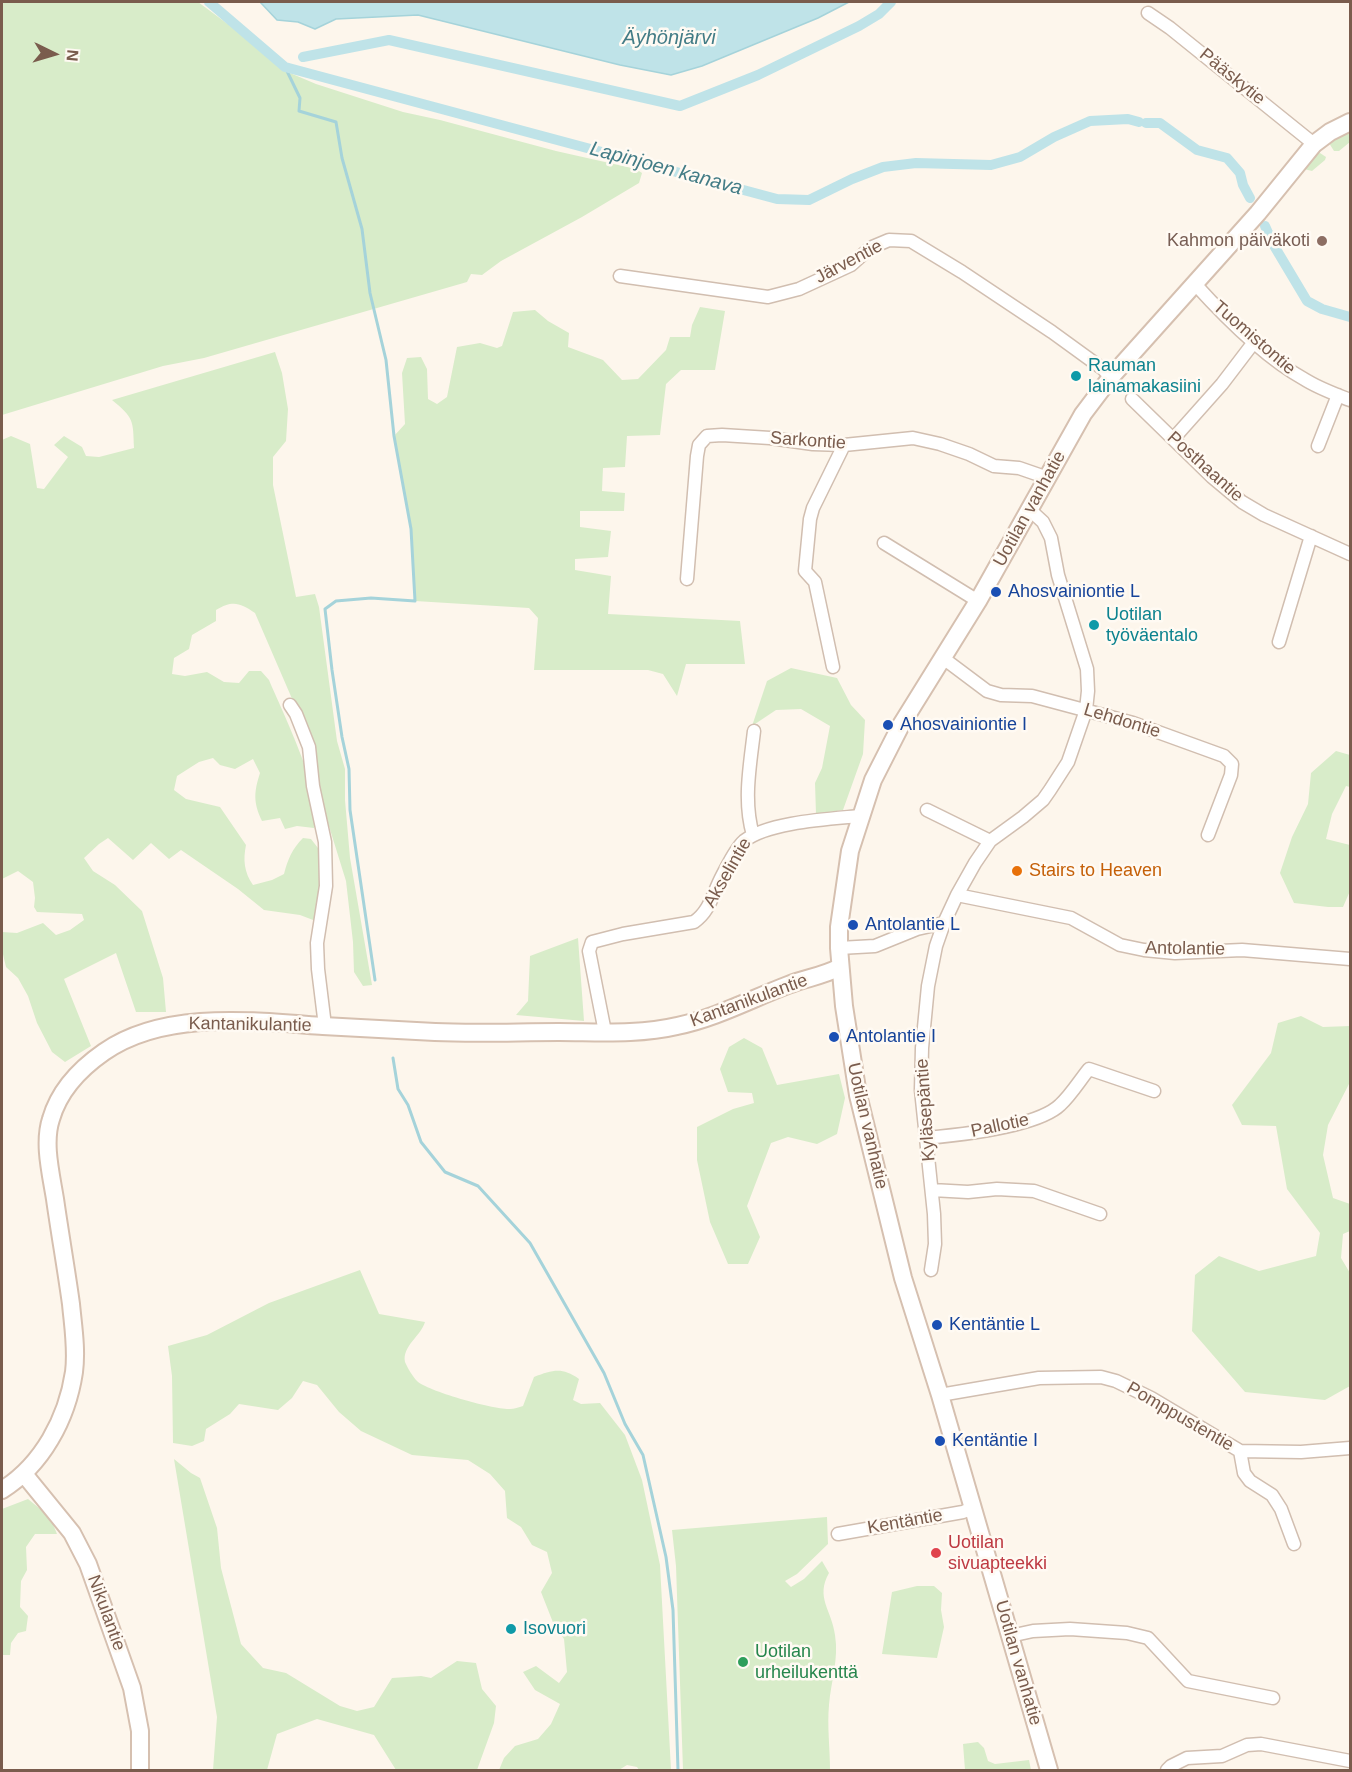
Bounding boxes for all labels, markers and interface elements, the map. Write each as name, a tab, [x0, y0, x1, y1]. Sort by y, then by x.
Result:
north arrow	[24, 24, 84, 84]
water label: Äyhönjärvi	[622, 26, 716, 50]
street label: Pääskytie	[1195, 44, 1269, 110]
text: N	[63, 49, 81, 62]
water label: Lapinjoen kanava	[587, 137, 745, 201]
place label: Kahmon päiväkoti	[1167, 230, 1310, 252]
marker: Kahmon päiväkoti	[1315, 234, 1329, 248]
street label: Järventie	[812, 235, 886, 289]
street label: Tuomistontie	[1208, 296, 1300, 380]
place label: Rauman lainamakasiini	[1088, 355, 1201, 398]
marker: Rauman lainamakasiini	[1069, 369, 1083, 383]
street label: Posthaantie	[1162, 427, 1248, 507]
street label: Sarkontie	[769, 428, 847, 454]
street label: Uotilan vanhatie	[989, 447, 1071, 571]
place label: Ahosvainiontie L	[1008, 581, 1140, 603]
marker: Ahosvainiontie L	[989, 585, 1003, 599]
place label: Uotilan työväentalo	[1106, 604, 1198, 646]
marker: Uotilan työväentalo	[1087, 618, 1101, 632]
street label: Lehdontie	[1081, 699, 1163, 743]
place label: Ahosvainiontie I	[900, 714, 1027, 736]
marker: Ahosvainiontie I	[881, 718, 895, 732]
street label: Akselintie	[699, 834, 757, 912]
place label: Stairs to Heaven	[1029, 860, 1162, 882]
marker: Stairs to Heaven	[1010, 864, 1024, 878]
place label: Antolantie L	[865, 914, 960, 936]
marker: Antolantie L	[846, 918, 860, 932]
street label: Antolantie	[1145, 938, 1225, 960]
street label: Kantanikulantie	[687, 970, 811, 1032]
street label: Kantanikulantie	[188, 1013, 312, 1037]
place label: Antolantie I	[846, 1026, 936, 1048]
marker: Antolantie I	[827, 1030, 841, 1044]
street label: Kyläsepäntie	[912, 1058, 940, 1162]
street label: Uotilan vanhatie	[842, 1061, 892, 1191]
street label: Pallotie	[969, 1109, 1031, 1143]
place label: Kentäntie L	[949, 1314, 1040, 1336]
marker: Kentäntie L	[930, 1318, 944, 1332]
street label: Pomppustentie	[1123, 1378, 1237, 1456]
place label: Kentäntie I	[952, 1430, 1038, 1452]
marker: Kentäntie I	[933, 1434, 947, 1448]
street label: Kentäntie	[866, 1505, 944, 1539]
place label: Uotilan sivuapteekki	[948, 1532, 1047, 1574]
marker: Uotilan sivuapteekki	[929, 1546, 943, 1560]
street label: Nikulantie	[82, 1572, 130, 1654]
street label: Uotilan vanhatie	[990, 1598, 1046, 1728]
place label: Isovuori	[523, 1618, 586, 1640]
marker: Isovuori	[504, 1622, 518, 1636]
place label: Uotilan urheilukenttä	[755, 1641, 858, 1684]
marker: Uotilan urheilukenttä	[736, 1655, 750, 1669]

